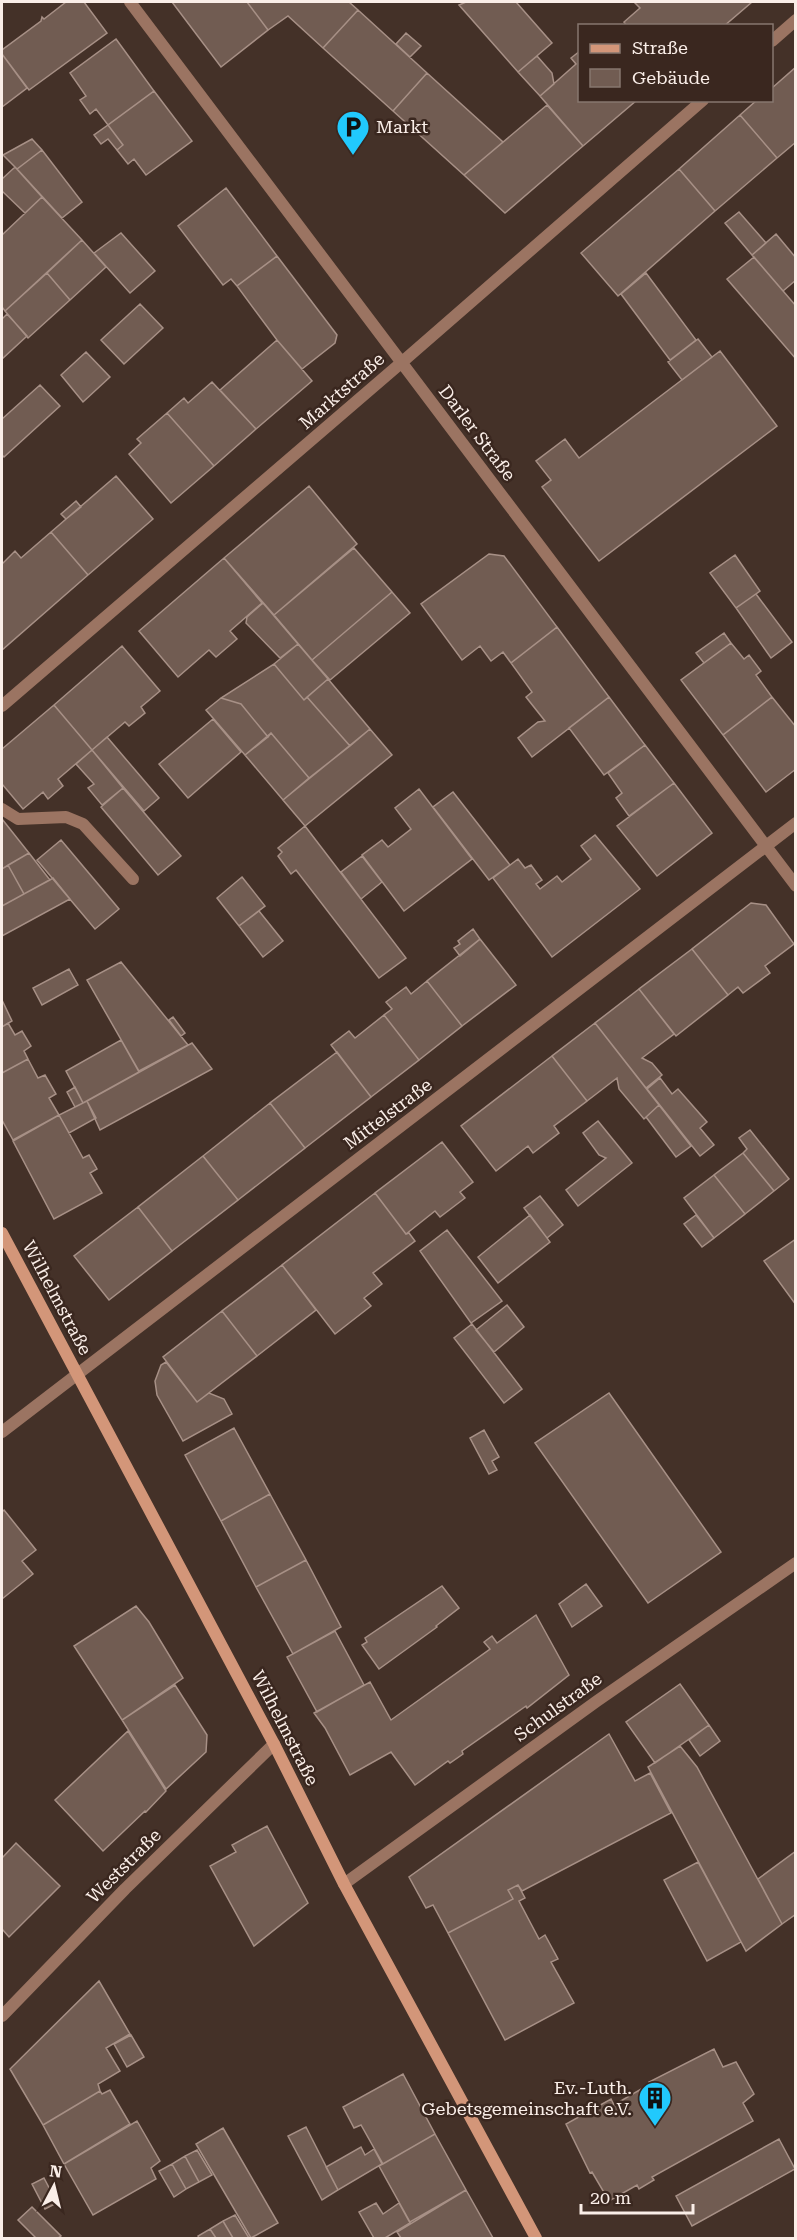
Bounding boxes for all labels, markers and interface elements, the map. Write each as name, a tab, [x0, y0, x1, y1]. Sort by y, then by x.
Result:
legend	[578, 24, 773, 102]
text: Straße	[632, 37, 688, 58]
text: Gebäude	[632, 67, 710, 88]
parking icon: Markt	[335, 109, 371, 156]
place label: Markt	[376, 116, 429, 137]
street label: Marktstraße	[295, 348, 388, 433]
street label: Darler Straße	[435, 381, 520, 485]
street label: Mittelstraße	[339, 1074, 436, 1154]
street label: Wilhelmstraße	[19, 1237, 96, 1359]
street label: Wilhelmstraße	[247, 1667, 323, 1789]
street label: Schulstraße	[510, 1668, 606, 1745]
street label: Weststraße	[82, 1824, 165, 1907]
place label: Ev.-Luth. Gebetsgemeinschaft e.V.	[421, 2077, 632, 2119]
building icon: Ev.-Luth. Gebetsgemeinschaft e.V.	[637, 2080, 673, 2127]
north arrow	[24, 2156, 84, 2216]
text: N	[48, 2161, 63, 2182]
scale bar	[581, 2177, 694, 2215]
text: 20 m	[590, 2187, 631, 2208]

